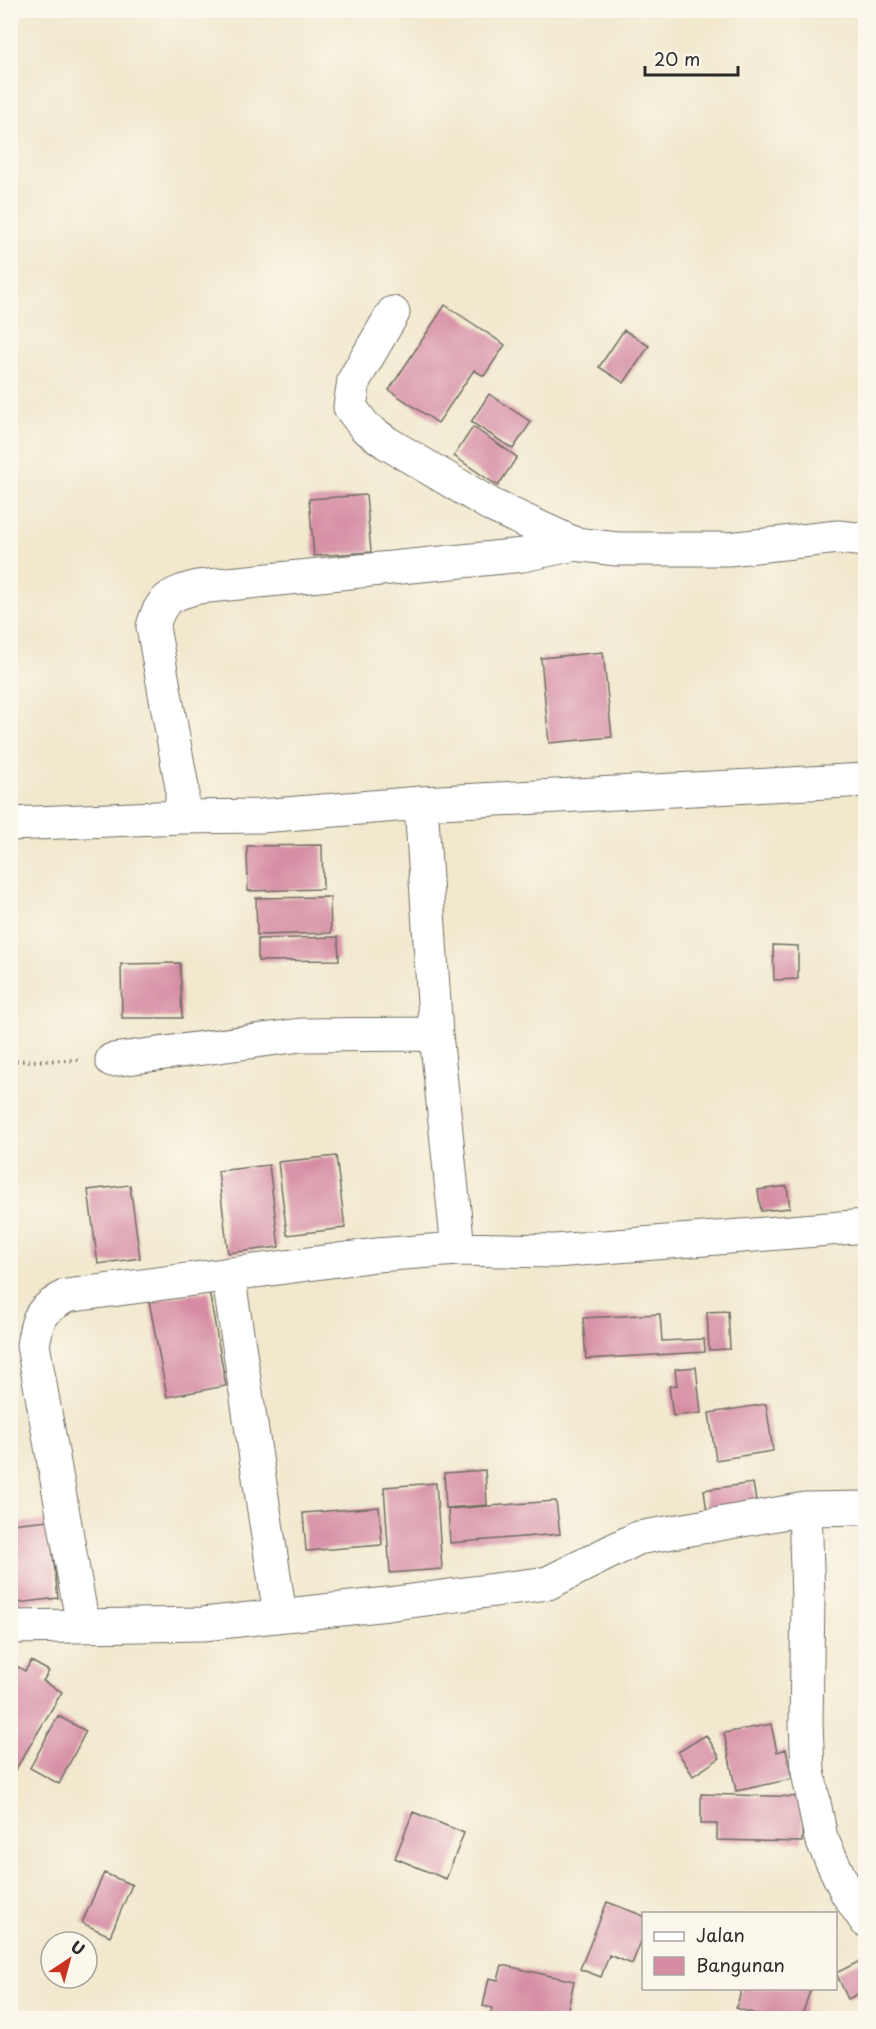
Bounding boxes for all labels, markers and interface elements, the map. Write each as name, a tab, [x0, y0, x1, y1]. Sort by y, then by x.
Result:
scale bar	[645, 39, 738, 77]
text: 20 m	[654, 45, 700, 72]
legend	[642, 1912, 837, 1990]
text: Jalan	[696, 1921, 745, 1948]
north arrow	[39, 1930, 99, 1990]
text: U	[66, 1934, 90, 1960]
text: Bangunan	[696, 1951, 785, 1978]

